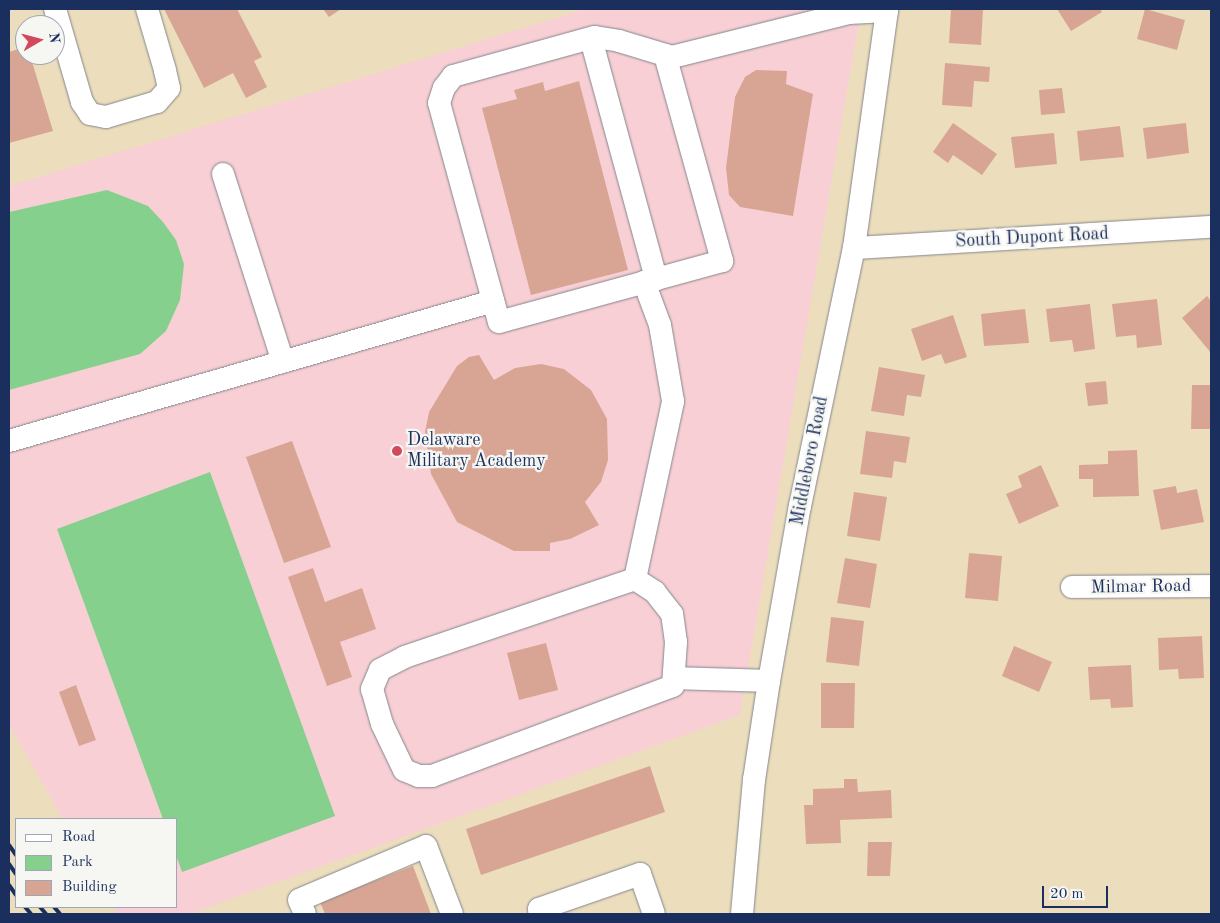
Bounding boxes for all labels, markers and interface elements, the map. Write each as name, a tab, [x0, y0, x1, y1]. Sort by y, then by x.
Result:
north arrow	[15, 15, 65, 65]
text: N	[46, 32, 62, 44]
street label: South Dupont Road	[955, 223, 1109, 253]
street label: Middleboro Road	[787, 394, 833, 528]
place label: Delaware Military Academy	[407, 430, 546, 472]
marker: Delaware Military Academy	[391, 445, 403, 457]
street label: Milmar Road	[1091, 575, 1191, 599]
legend	[15, 818, 178, 908]
text: Road	[62, 830, 95, 845]
text: Park	[62, 855, 93, 870]
scale bar	[1045, 876, 1111, 908]
text: Building	[62, 880, 117, 895]
text: 20 m	[1050, 887, 1084, 902]

